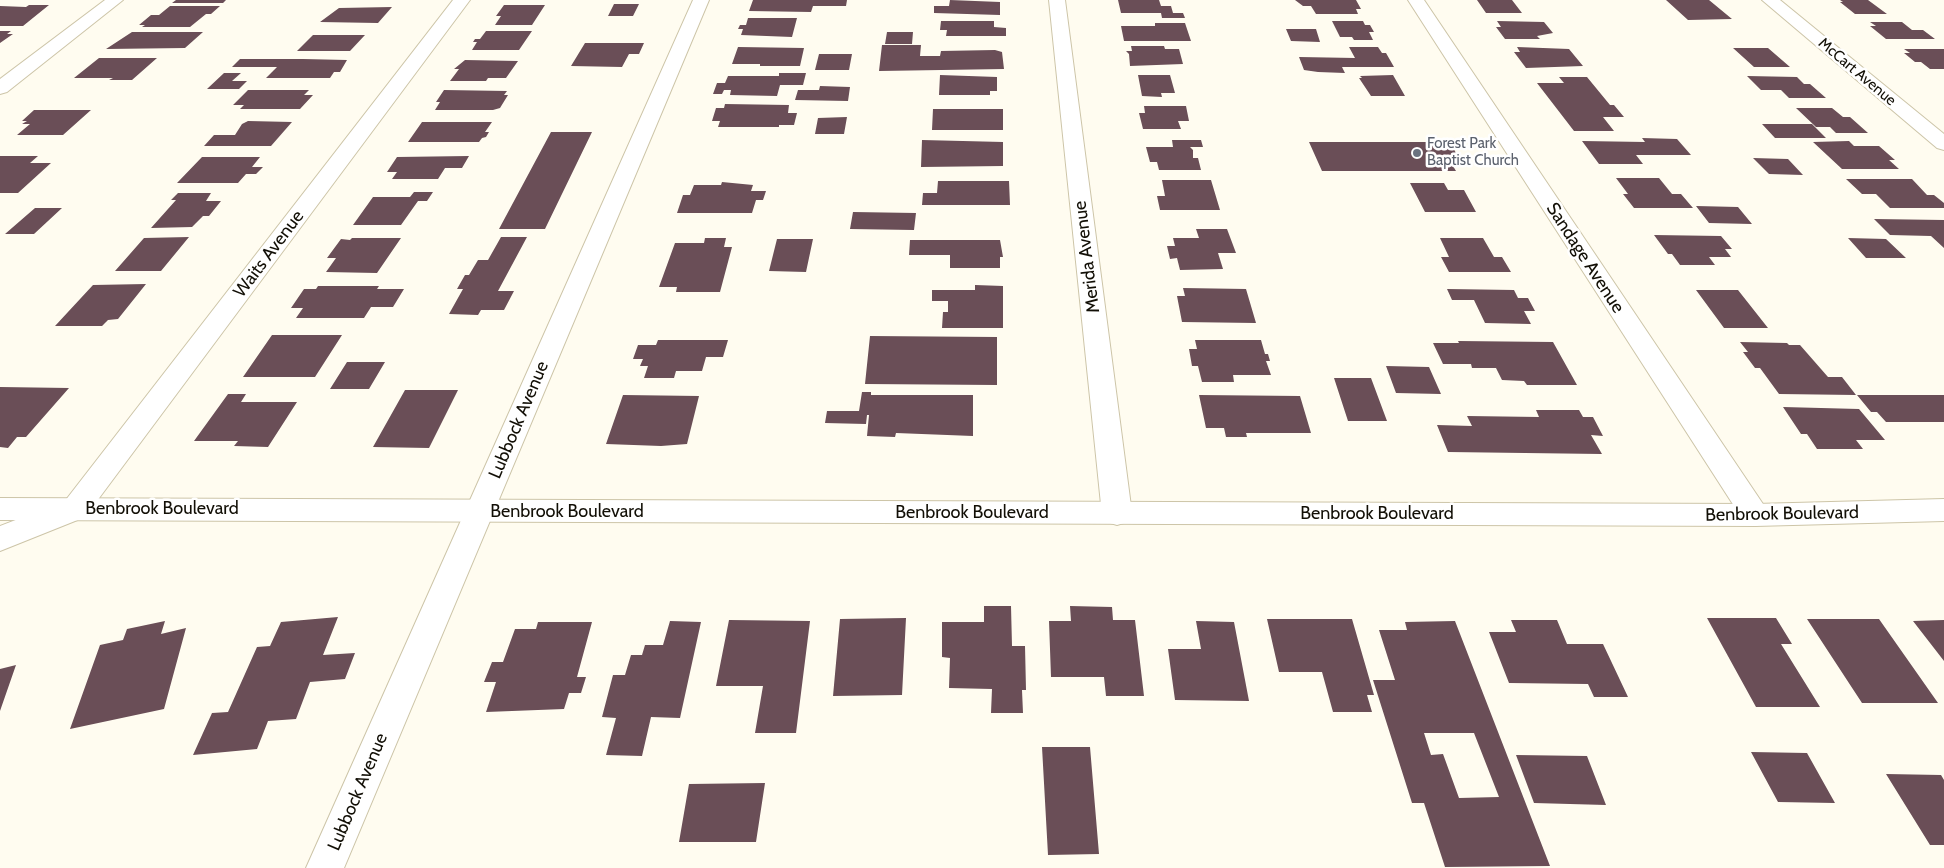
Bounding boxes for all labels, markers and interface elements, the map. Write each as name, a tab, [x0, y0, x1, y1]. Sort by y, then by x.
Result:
street label: McCart Avenue	[1815, 34, 1899, 110]
place label: Forest Park Baptist Church	[1427, 135, 1519, 170]
marker: Forest Park Baptist Church	[1411, 147, 1423, 159]
street label: Sandage Avenue	[1541, 199, 1629, 317]
street label: Merida Avenue	[1069, 200, 1105, 314]
street label: Waits Avenue	[229, 206, 309, 302]
street label: Lubbock Avenue	[485, 358, 553, 482]
street label: Benbrook Boulevard	[85, 498, 239, 520]
street label: Benbrook Boulevard	[490, 501, 644, 523]
street label: Benbrook Boulevard	[895, 502, 1049, 524]
street label: Benbrook Boulevard	[1705, 502, 1859, 526]
street label: Benbrook Boulevard	[1300, 503, 1454, 525]
street label: Lubbock Avenue	[324, 730, 392, 854]

